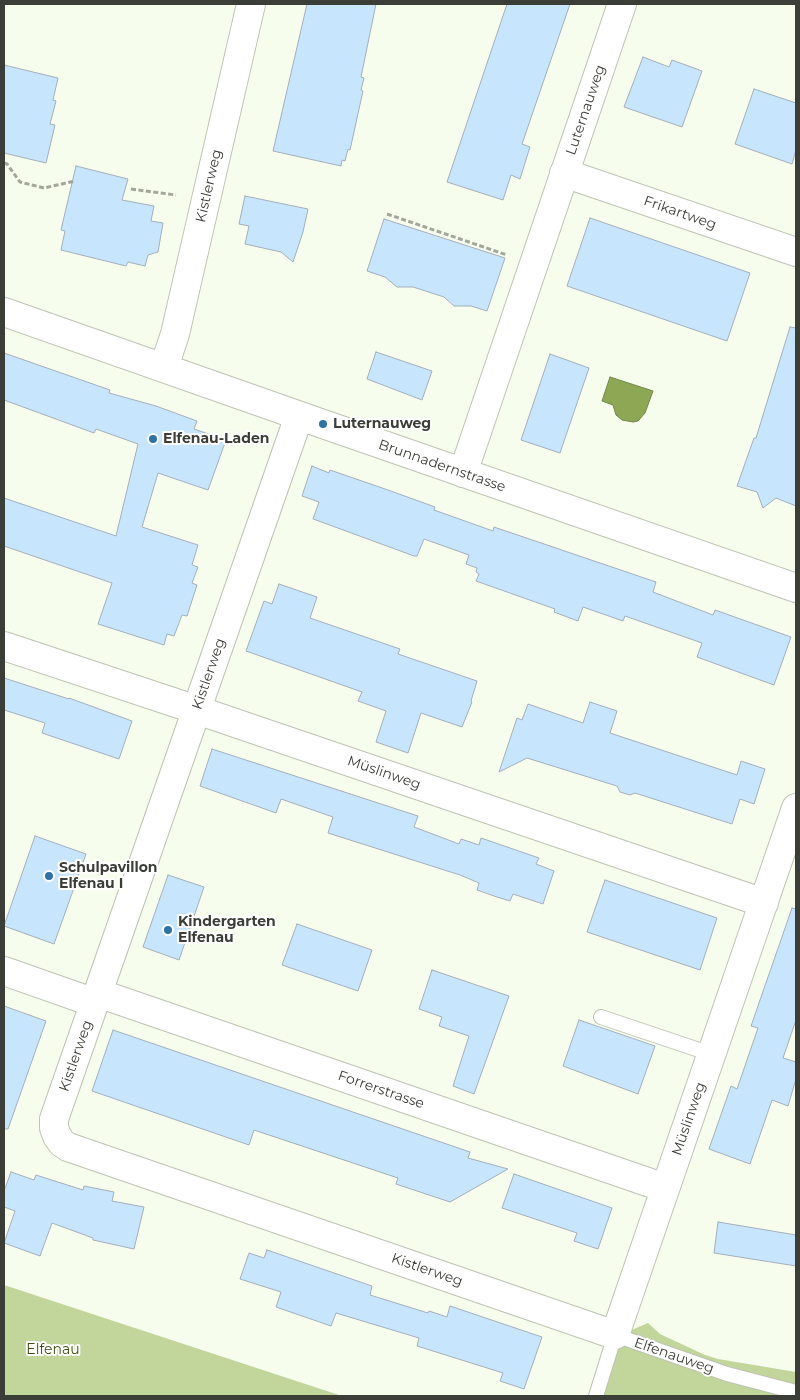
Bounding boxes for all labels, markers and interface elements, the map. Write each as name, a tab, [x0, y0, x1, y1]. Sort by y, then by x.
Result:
street label: Luternauweg	[563, 63, 609, 157]
street label: Kistlerweg	[192, 148, 226, 224]
street label: Frikartweg	[641, 193, 719, 233]
place label: Luternauweg	[333, 416, 431, 432]
marker: Luternauweg	[317, 418, 329, 430]
place label: Elfenau-Laden	[163, 431, 269, 447]
marker: Elfenau-Laden	[147, 433, 159, 445]
street label: Brunnadernstrasse	[376, 436, 508, 496]
street label: Kistlerweg	[189, 636, 229, 712]
street label: Müslinweg	[345, 753, 423, 793]
place label: Schulpavillon Elfenau I	[59, 860, 158, 892]
marker: Schulpavillon Elfenau I	[43, 870, 55, 882]
place label: Kindergarten Elfenau	[178, 914, 276, 946]
marker: Kindergarten Elfenau	[162, 924, 174, 936]
street label: Kistlerweg	[56, 1018, 96, 1094]
street label: Forrerstrasse	[336, 1067, 426, 1113]
street label: Müslinweg	[669, 1080, 709, 1158]
street label: Kistlerweg	[389, 1250, 465, 1290]
street label: Elfenauweg	[632, 1334, 716, 1378]
park label: Elfenau	[26, 1342, 80, 1358]

